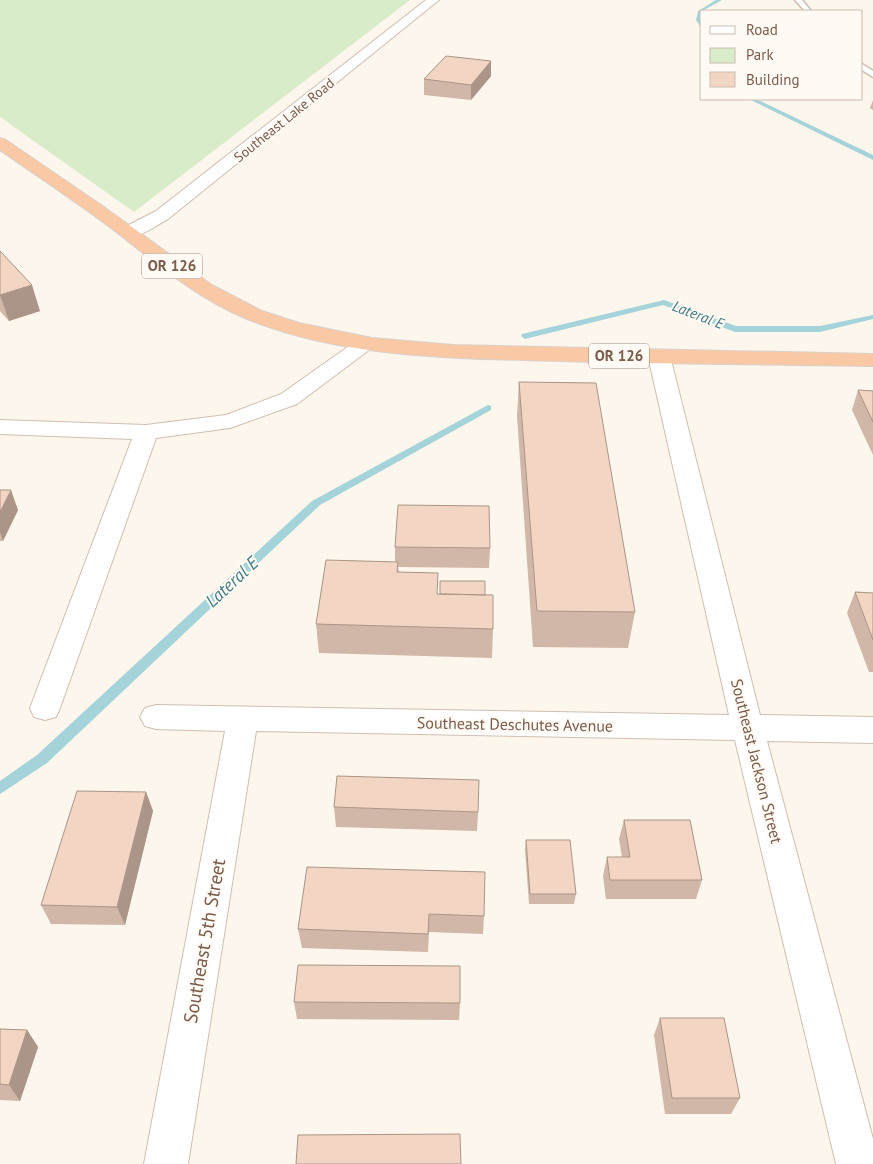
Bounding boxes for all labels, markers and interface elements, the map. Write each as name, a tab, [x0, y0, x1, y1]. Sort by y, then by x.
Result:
legend	[700, 10, 863, 100]
text: Road	[746, 20, 778, 39]
text: Park	[746, 45, 774, 64]
text: Building	[746, 70, 800, 89]
street label: Southeast Lake Road	[230, 74, 338, 166]
road number: OR 126	[142, 254, 202, 278]
water label: Lateral E	[670, 296, 728, 334]
road number: OR 126	[589, 344, 649, 368]
water label: Lateral E	[200, 551, 264, 612]
street label: Southeast Jackson Street	[727, 677, 787, 846]
street label: Southeast Deschutes Avenue	[417, 712, 613, 736]
street label: Southeast 5th Street	[178, 856, 230, 1025]

